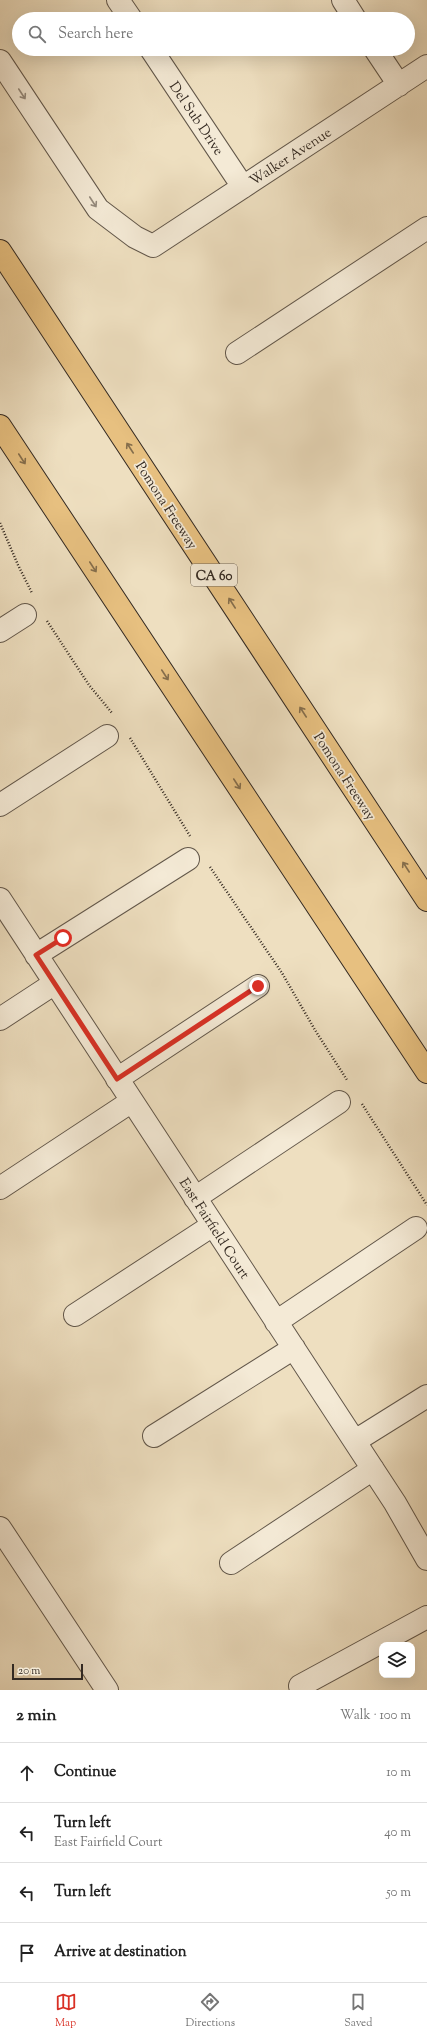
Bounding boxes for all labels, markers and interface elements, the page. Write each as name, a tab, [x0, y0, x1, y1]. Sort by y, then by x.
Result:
search box	[12, 12, 415, 56]
icon: search	[26, 23, 48, 45]
text: Search here	[58, 24, 133, 45]
street label: Del Sub Drive	[163, 78, 227, 160]
one-way arrow	[18, 88, 26, 100]
street label: Walker Avenue	[246, 124, 336, 192]
one-way arrow	[89, 196, 97, 207]
one-way arrow	[126, 443, 134, 454]
one-way arrow	[17, 453, 26, 464]
street label: Pomona Freeway	[129, 458, 201, 554]
one-way arrow	[89, 561, 97, 572]
road number: CA 60	[191, 564, 237, 586]
one-way arrow	[228, 598, 236, 609]
one-way arrow	[161, 670, 169, 681]
one-way arrow	[299, 707, 307, 718]
street label: Pomona Freeway	[307, 729, 379, 825]
one-way arrow	[233, 778, 241, 790]
one-way arrow	[401, 861, 409, 873]
route start	[54, 929, 72, 947]
route end	[249, 977, 267, 995]
street label: East Fairfield Court	[173, 1175, 254, 1284]
map controls	[379, 1642, 415, 1678]
button: layers	[379, 1642, 415, 1678]
scale bar	[12, 1662, 83, 1681]
text: 20 m	[18, 1663, 40, 1679]
text: 2 min	[16, 1704, 57, 1728]
text: Walk · 100 m	[340, 1707, 411, 1725]
icon: ahead	[16, 1762, 38, 1784]
text: Continue	[54, 1762, 116, 1783]
text: 10 m	[386, 1764, 411, 1782]
text: Turn left	[54, 1813, 111, 1834]
icon: left	[16, 1822, 38, 1844]
text: 40 m	[384, 1824, 411, 1842]
text: East Fairfield Court	[54, 1834, 162, 1852]
icon: left	[16, 1882, 38, 1904]
text: Turn left	[54, 1882, 111, 1903]
text: 50 m	[386, 1884, 411, 1902]
icon: arrive	[16, 1942, 38, 1964]
text: Arrive at destination	[54, 1942, 187, 1963]
tab: Map	[55, 1991, 77, 2031]
tab: Directions	[186, 1991, 235, 2031]
tab: Saved	[344, 1991, 372, 2031]

